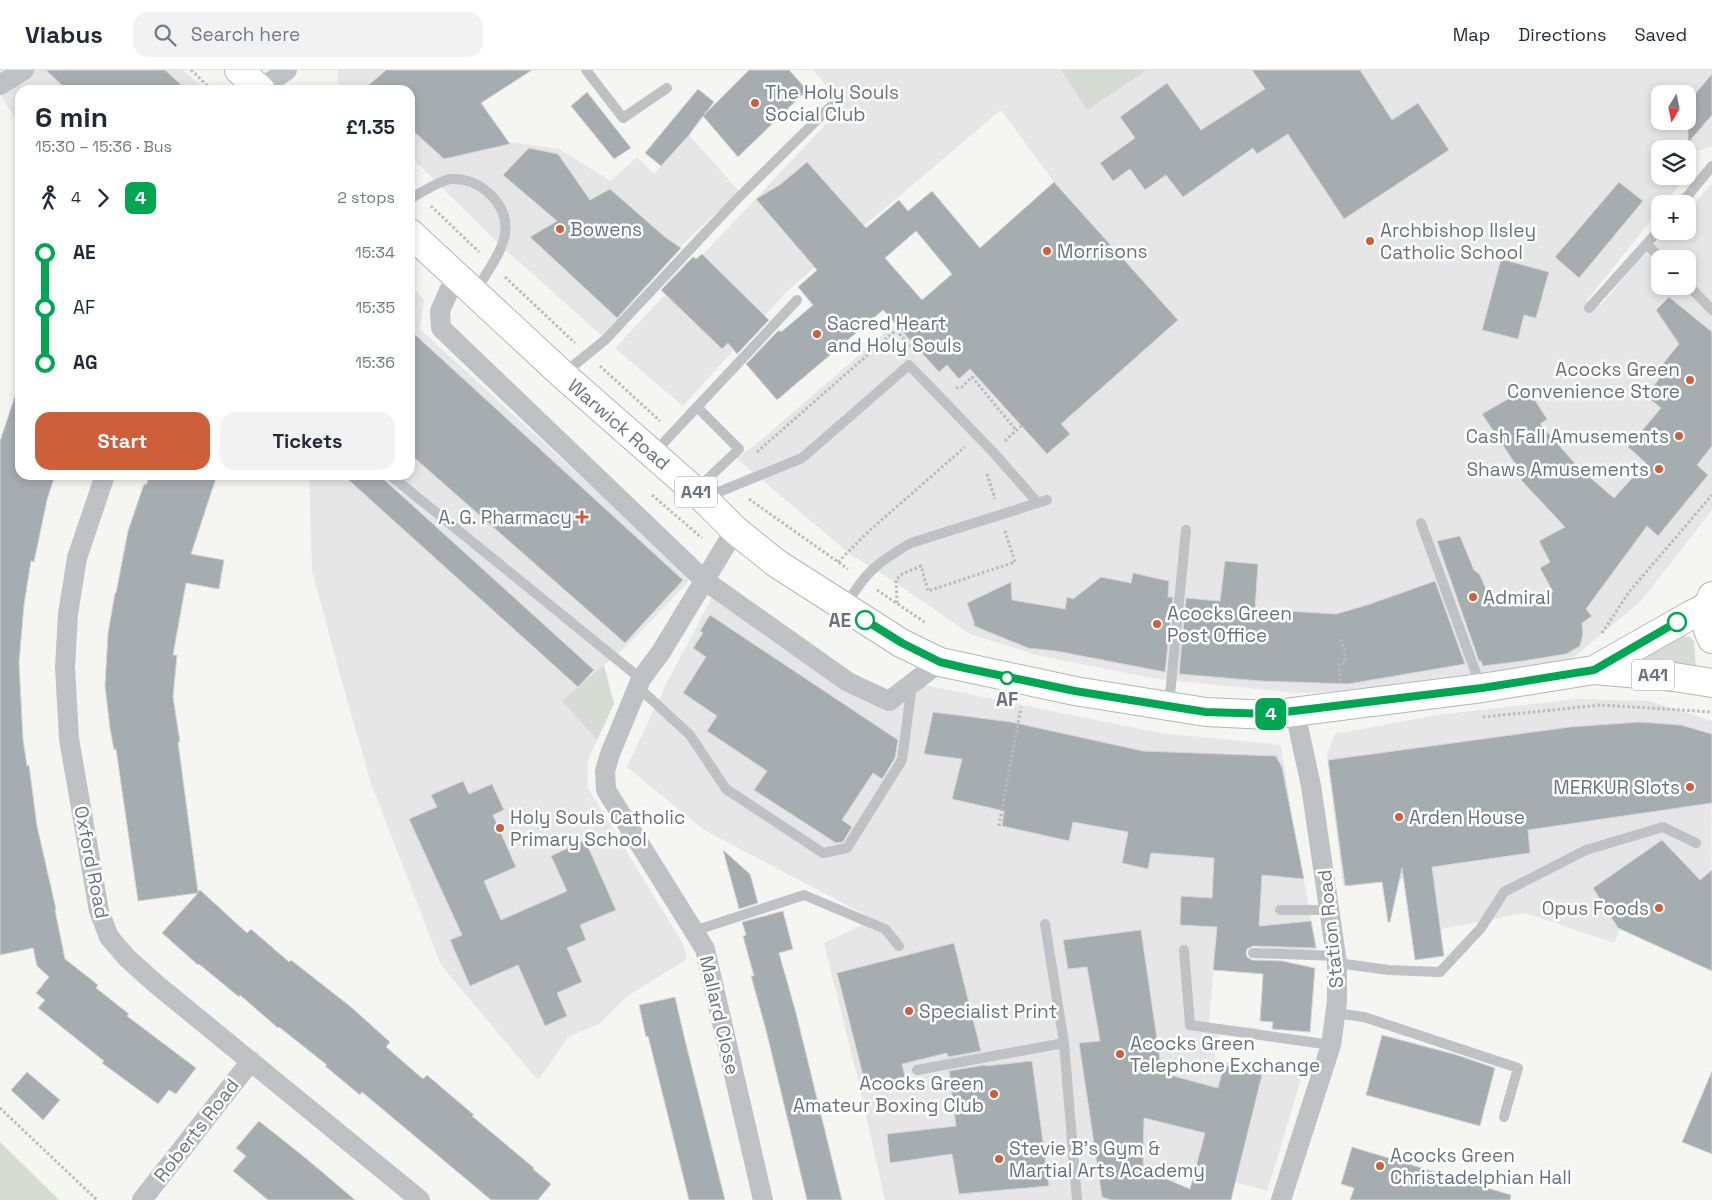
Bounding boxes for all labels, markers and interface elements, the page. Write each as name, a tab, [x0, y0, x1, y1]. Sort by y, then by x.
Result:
search box	[133, 12, 483, 57]
text: Viabus	[25, 19, 103, 50]
icon: search	[151, 21, 179, 49]
text: Search here	[191, 22, 300, 47]
text: Map	[1453, 23, 1490, 46]
text: Directions	[1518, 23, 1607, 46]
text: Saved	[1635, 23, 1687, 46]
place label: The Holy Souls Social Club	[765, 80, 899, 127]
north arrow	[1651, 85, 1696, 130]
map controls	[1651, 85, 1696, 295]
marker: The Holy Souls Social Club	[749, 97, 761, 109]
text: 6 min	[35, 99, 108, 135]
text: £1.35	[346, 115, 395, 140]
text: 15:30 – 15:36 · Bus	[35, 136, 172, 157]
button: layers	[1651, 140, 1696, 185]
icon: walk	[35, 184, 63, 212]
icon: forward	[89, 184, 117, 212]
text: 4	[135, 186, 146, 209]
text: 4	[71, 187, 81, 208]
text: 2 stops	[337, 187, 395, 208]
button: +	[1651, 195, 1696, 240]
place label: Bowens	[570, 217, 642, 242]
place label: Archbishop Ilsley Catholic School	[1380, 218, 1536, 265]
marker: Bowens	[554, 223, 566, 235]
marker: Archbishop Ilsley Catholic School	[1364, 235, 1376, 247]
place label: Morrisons	[1057, 239, 1148, 264]
text: AE	[73, 240, 96, 265]
text: 15:34	[355, 242, 395, 263]
marker: Morrisons	[1041, 245, 1053, 257]
button: −	[1651, 250, 1696, 295]
text: AF	[73, 295, 95, 320]
text: 15:35	[355, 297, 395, 318]
place label: Sacred Heart and Holy Souls	[827, 311, 962, 358]
marker: Sacred Heart and Holy Souls	[811, 328, 823, 340]
text: AG	[73, 350, 98, 375]
text: 15:36	[355, 352, 395, 373]
place label: Acocks Green Convenience Store	[1507, 357, 1680, 404]
street label: Warwick Road	[562, 373, 675, 476]
marker: Acocks Green Convenience Store	[1684, 374, 1696, 386]
button: Start	[35, 412, 210, 470]
button: Tickets	[220, 412, 395, 470]
place label: Cash Fall Amusements	[1466, 424, 1669, 449]
marker: Cash Fall Amusements	[1673, 430, 1685, 442]
place label: Shaws Amusements	[1466, 457, 1649, 482]
marker: Shaws Amusements	[1653, 463, 1665, 475]
road number: A41	[675, 477, 717, 508]
place label: A. G. Pharmacy	[438, 505, 572, 530]
marker: A. G. Pharmacy	[576, 511, 588, 523]
place label: Admiral	[1483, 585, 1551, 610]
marker: Admiral	[1467, 591, 1479, 603]
place label: Acocks Green Post Office	[1167, 601, 1292, 648]
place label: AE	[828, 608, 851, 633]
marker: AE	[855, 610, 875, 630]
unlabelled marker	[1667, 612, 1687, 632]
marker: Acocks Green Post Office	[1151, 618, 1163, 630]
road number: A41	[1632, 660, 1674, 690]
marker: AF	[1000, 671, 1014, 685]
place label: AF	[996, 687, 1018, 712]
line badge: 4	[1255, 698, 1287, 730]
text: 4	[1265, 702, 1277, 725]
place label: MERKUR Slots	[1553, 775, 1680, 800]
marker: MERKUR Slots	[1684, 781, 1696, 793]
street label: Oxford Road	[68, 804, 115, 921]
place label: Holy Souls Catholic Primary School	[510, 805, 685, 852]
place label: Arden House	[1409, 805, 1525, 830]
marker: Arden House	[1393, 811, 1405, 823]
marker: Holy Souls Catholic Primary School	[494, 822, 506, 834]
street label: Station Road	[1312, 868, 1349, 989]
place label: Opus Foods	[1542, 896, 1649, 921]
marker: Opus Foods	[1653, 902, 1665, 914]
street label: Mallard Close	[694, 953, 745, 1077]
place label: Specialist Print	[919, 999, 1057, 1024]
marker: Specialist Print	[903, 1005, 915, 1017]
place label: Acocks Green Telephone Exchange	[1130, 1031, 1320, 1078]
marker: Acocks Green Telephone Exchange	[1114, 1048, 1126, 1060]
place label: Acocks Green Amateur Boxing Club	[793, 1071, 984, 1118]
street label: Roberts Road	[148, 1073, 245, 1187]
marker: Acocks Green Amateur Boxing Club	[988, 1088, 1000, 1100]
place label: Stevie B's Gym & Martial Arts Academy	[1009, 1136, 1205, 1183]
place label: Acocks Green Christadelphian Hall	[1390, 1143, 1572, 1190]
marker: Stevie B's Gym & Martial Arts Academy	[993, 1153, 1005, 1165]
marker: Acocks Green Christadelphian Hall	[1374, 1160, 1386, 1172]

